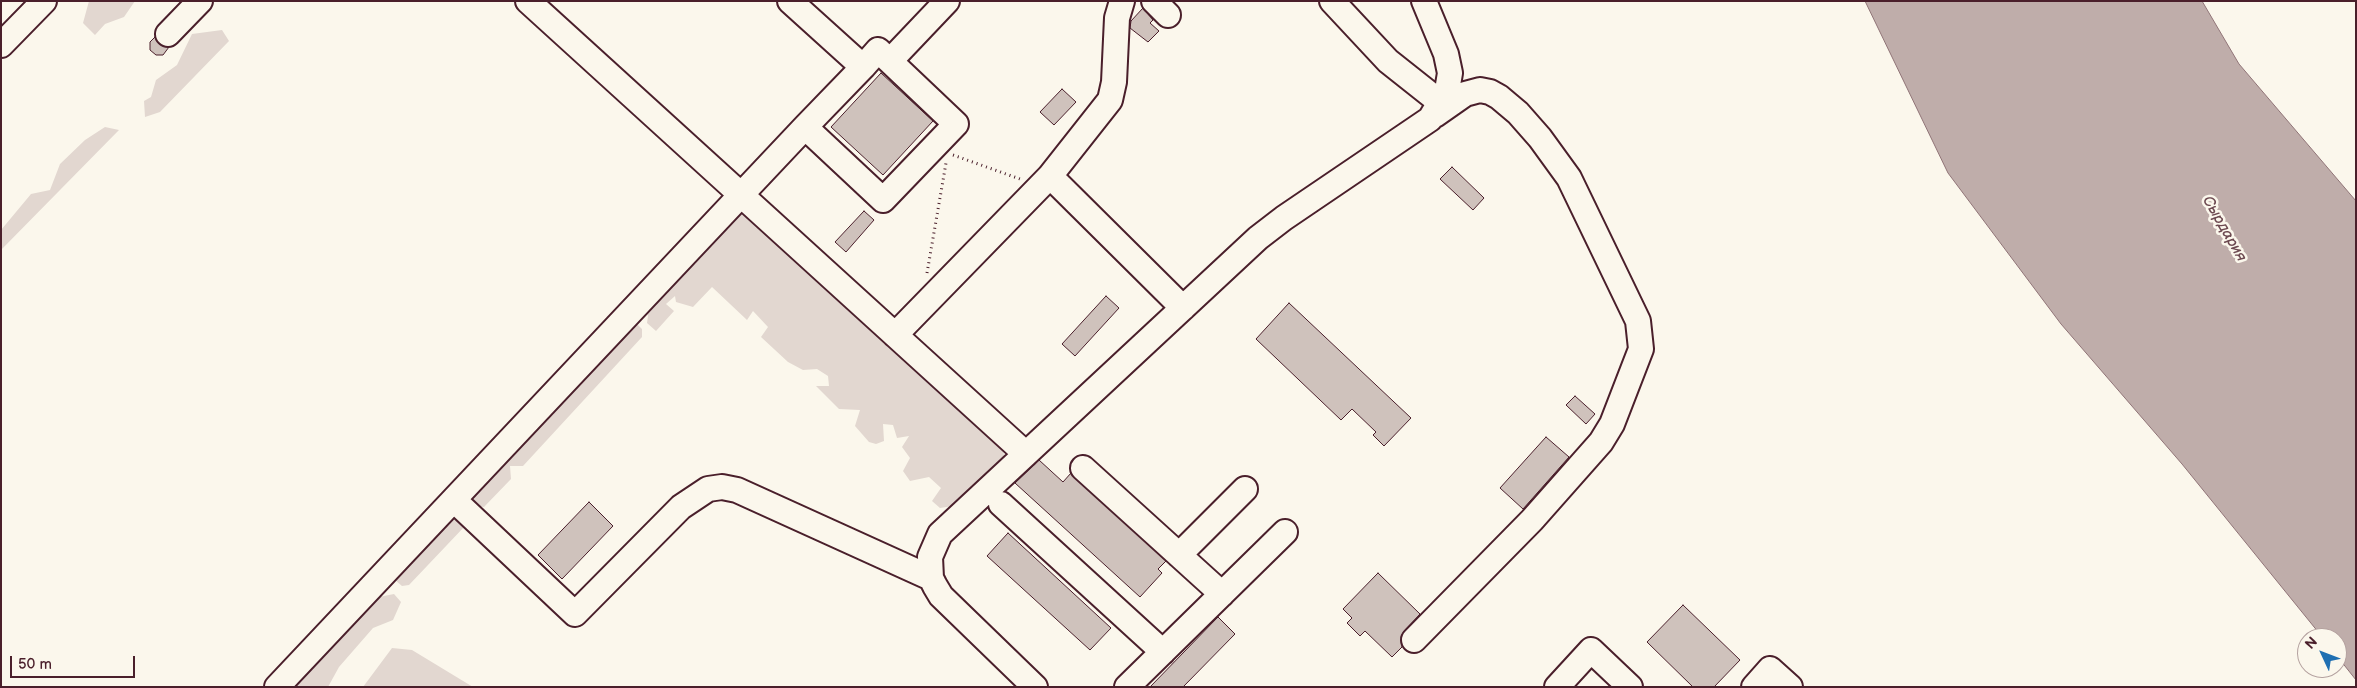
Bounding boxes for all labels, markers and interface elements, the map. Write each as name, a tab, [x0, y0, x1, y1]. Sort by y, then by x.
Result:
water label: Сырдария	[2198, 193, 2250, 265]
north arrow	[2297, 628, 2347, 678]
text: N	[2302, 633, 2321, 653]
scale bar	[12, 646, 138, 678]
text: 50 m	[18, 655, 52, 674]

